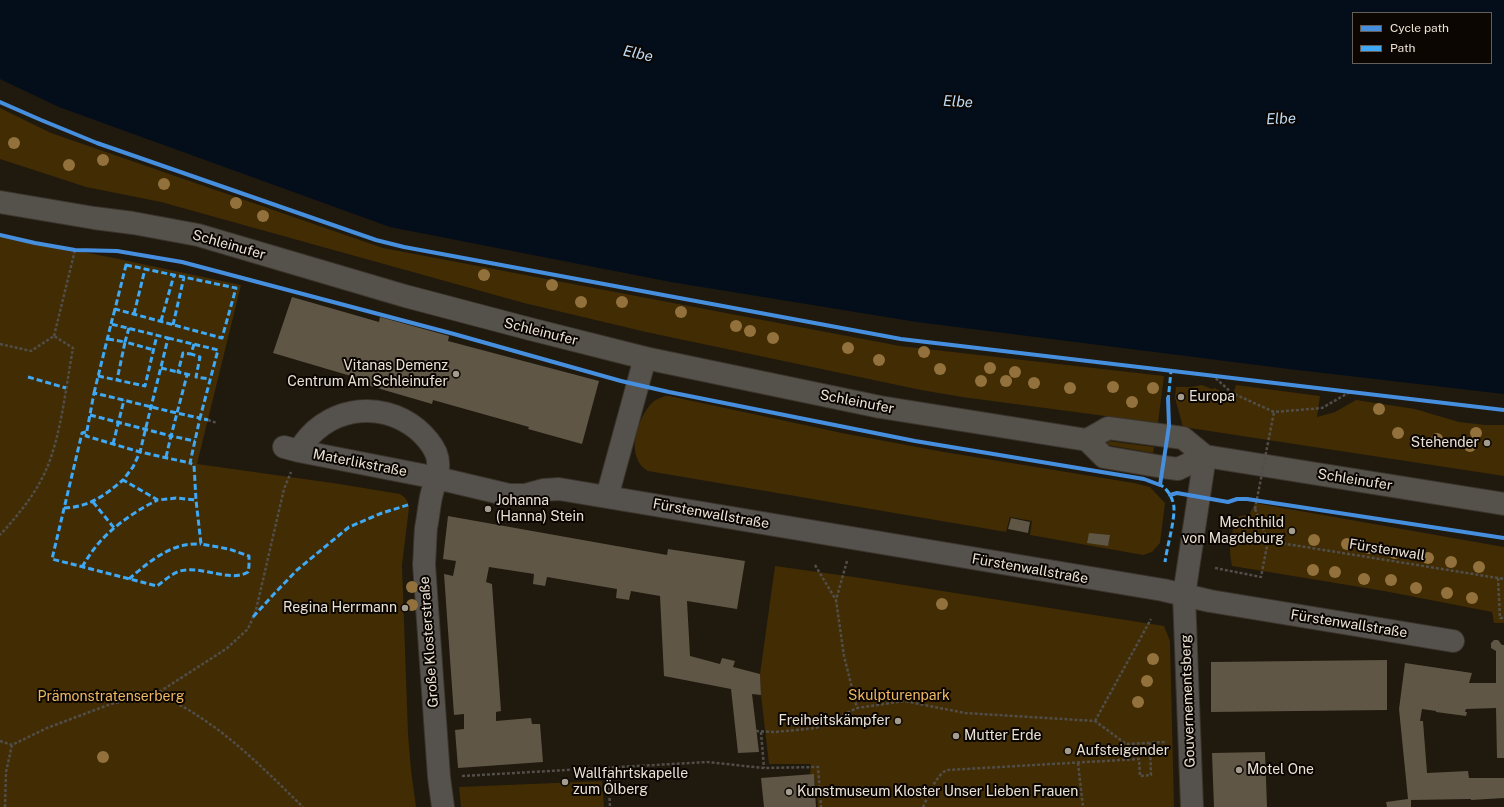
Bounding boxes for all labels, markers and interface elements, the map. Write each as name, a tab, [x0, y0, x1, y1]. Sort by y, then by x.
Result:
legend	[1352, 12, 1492, 64]
text: Cycle path	[1390, 21, 1449, 35]
text: Path	[1390, 41, 1416, 55]
water label: Elbe	[621, 42, 655, 66]
water label: Elbe	[943, 92, 973, 112]
water label: Elbe	[1266, 109, 1296, 129]
street label: Schleinufer	[190, 227, 268, 263]
street label: Schleinufer	[502, 315, 580, 349]
place label: Vitanas Demenz Centrum Am Schleinufer	[287, 358, 448, 390]
marker: Vitanas Demenz Centrum Am Schleinufer	[451, 369, 461, 379]
street label: Schleinufer	[818, 387, 896, 417]
place label: Europa	[1189, 389, 1235, 405]
marker: Europa	[1176, 392, 1186, 402]
place label: Stehender	[1411, 435, 1479, 451]
marker: Stehender	[1482, 438, 1492, 448]
street label: Materlikstraße	[312, 446, 408, 480]
street label: Schleinufer	[1316, 466, 1394, 494]
place label: Johanna (Hanna) Stein	[496, 493, 584, 526]
street label: Fürstenwallstraße	[652, 495, 770, 533]
marker: Johanna (Hanna) Stein	[483, 504, 493, 514]
place label: Mechthild von Magdeburg	[1182, 515, 1284, 548]
marker: Mechthild von Magdeburg	[1287, 526, 1297, 536]
street label: Fürstenwall	[1348, 536, 1426, 564]
street label: Fürstenwallstraße	[971, 550, 1089, 588]
street label: Große Klosterstraße	[416, 576, 442, 708]
place label: Regina Herrmann	[283, 600, 397, 616]
marker: Regina Herrmann	[400, 603, 410, 613]
street label: Fürstenwallstraße	[1289, 606, 1409, 642]
street label: Gouvernementsberg	[1177, 634, 1199, 768]
park label: Skulpturenpark	[848, 688, 950, 704]
park label: Prämonstratenserberg	[38, 689, 184, 705]
place label: Freiheitskämpfer	[778, 713, 890, 729]
marker: Freiheitskämpfer	[893, 716, 903, 726]
place label: Mutter Erde	[964, 728, 1041, 744]
marker: Mutter Erde	[951, 731, 961, 741]
place label: Aufsteigender	[1076, 743, 1169, 759]
marker: Aufsteigender	[1063, 746, 1073, 756]
place label: Motel One	[1247, 762, 1314, 778]
marker: Motel One	[1234, 765, 1244, 775]
place label: Wallfahrtskapelle zum Ölberg	[573, 766, 688, 798]
marker: Wallfahrtskapelle zum Ölberg	[560, 777, 570, 787]
place label: Kunstmuseum Kloster Unser Lieben Frauen	[797, 784, 1078, 800]
marker: Kunstmuseum Kloster Unser Lieben Frauen	[784, 787, 794, 797]

